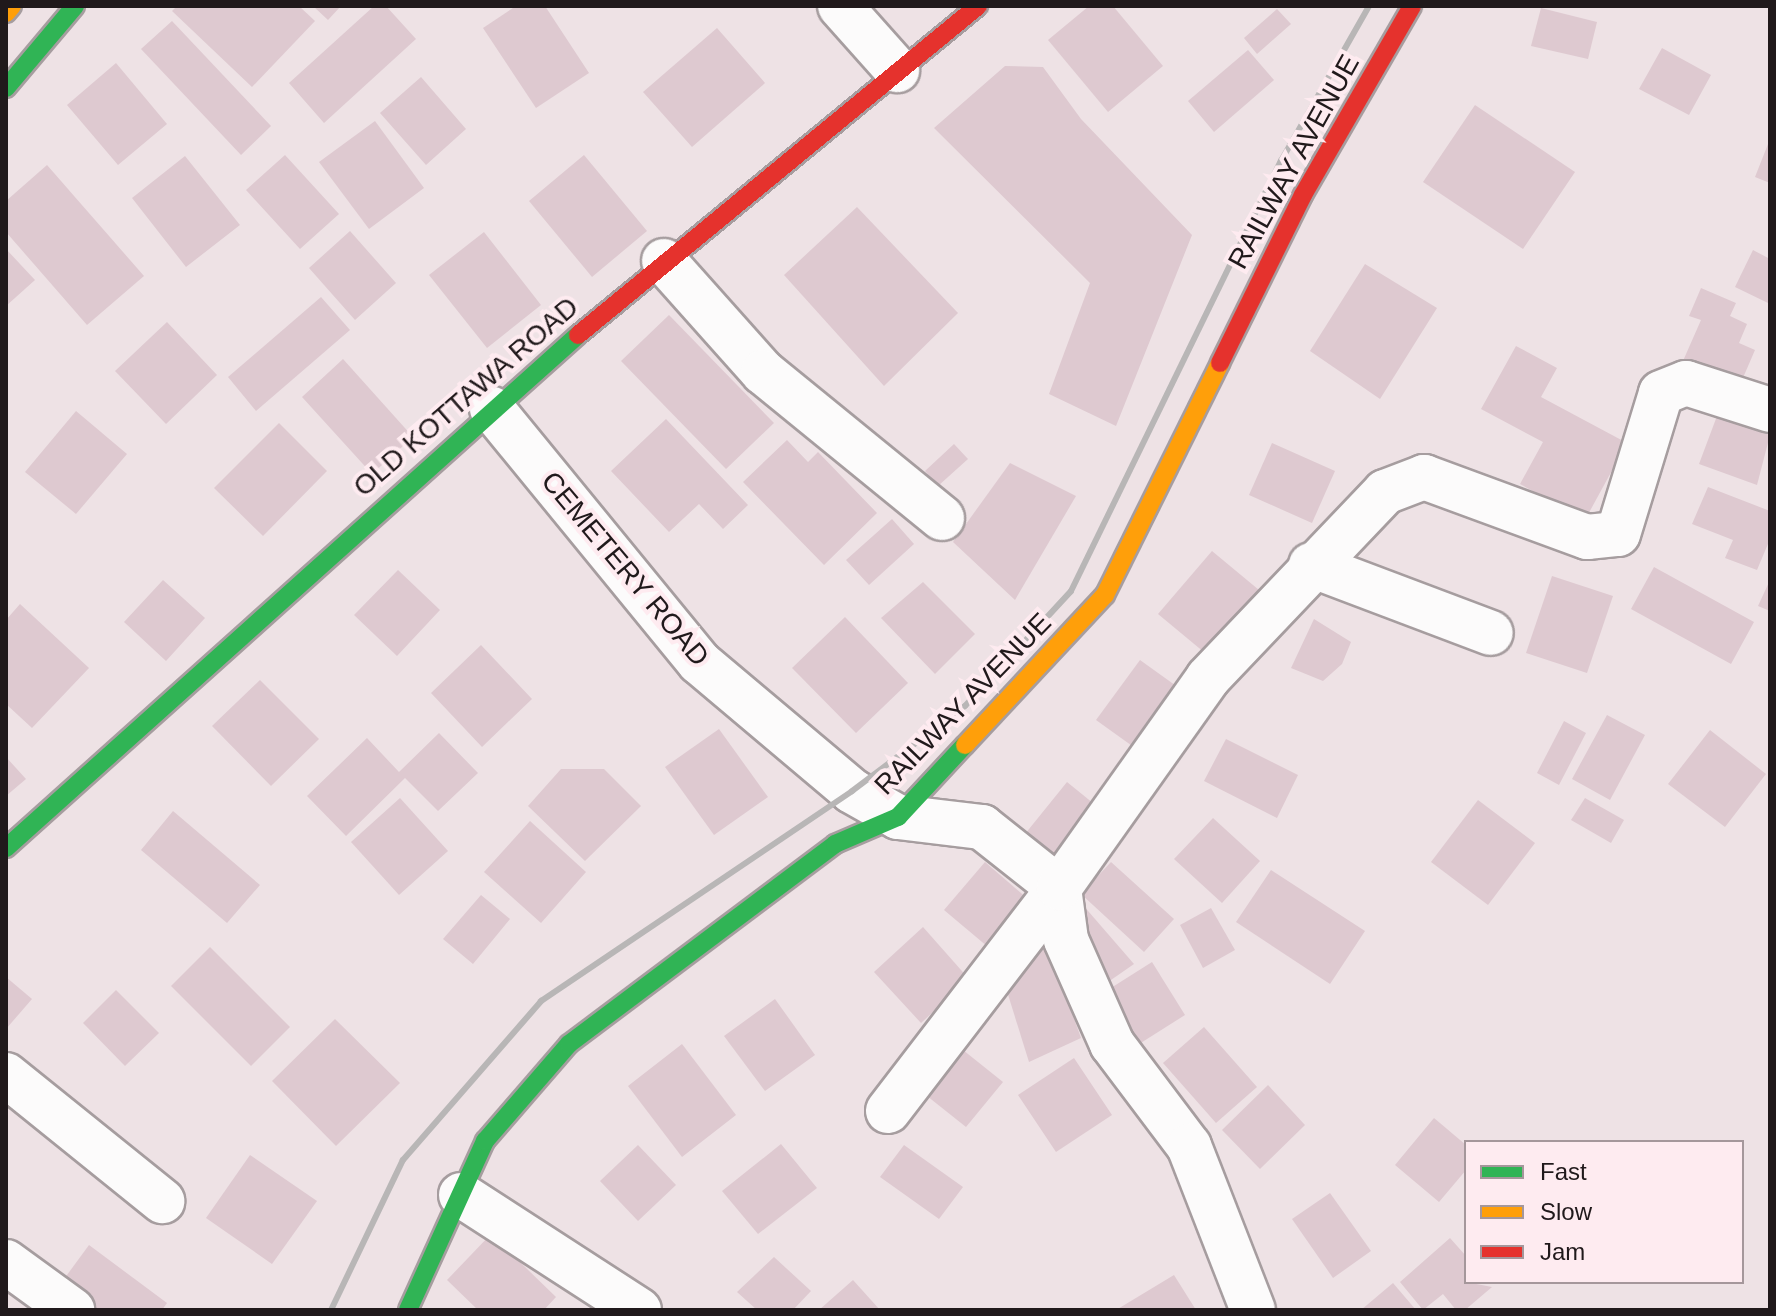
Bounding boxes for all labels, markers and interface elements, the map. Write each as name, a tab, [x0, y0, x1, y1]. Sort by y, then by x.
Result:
street label: RAILWAY AVENUE	[1221, 48, 1367, 276]
street label: OLD KOTTAWA ROAD	[346, 290, 586, 504]
street label: CEMETERY ROAD	[534, 465, 716, 673]
street label: RAILWAY AVENUE	[867, 605, 1059, 803]
legend	[1464, 1140, 1744, 1284]
text: Fast	[1540, 1158, 1587, 1185]
text: Slow	[1540, 1198, 1592, 1225]
text: Jam	[1540, 1238, 1585, 1265]

